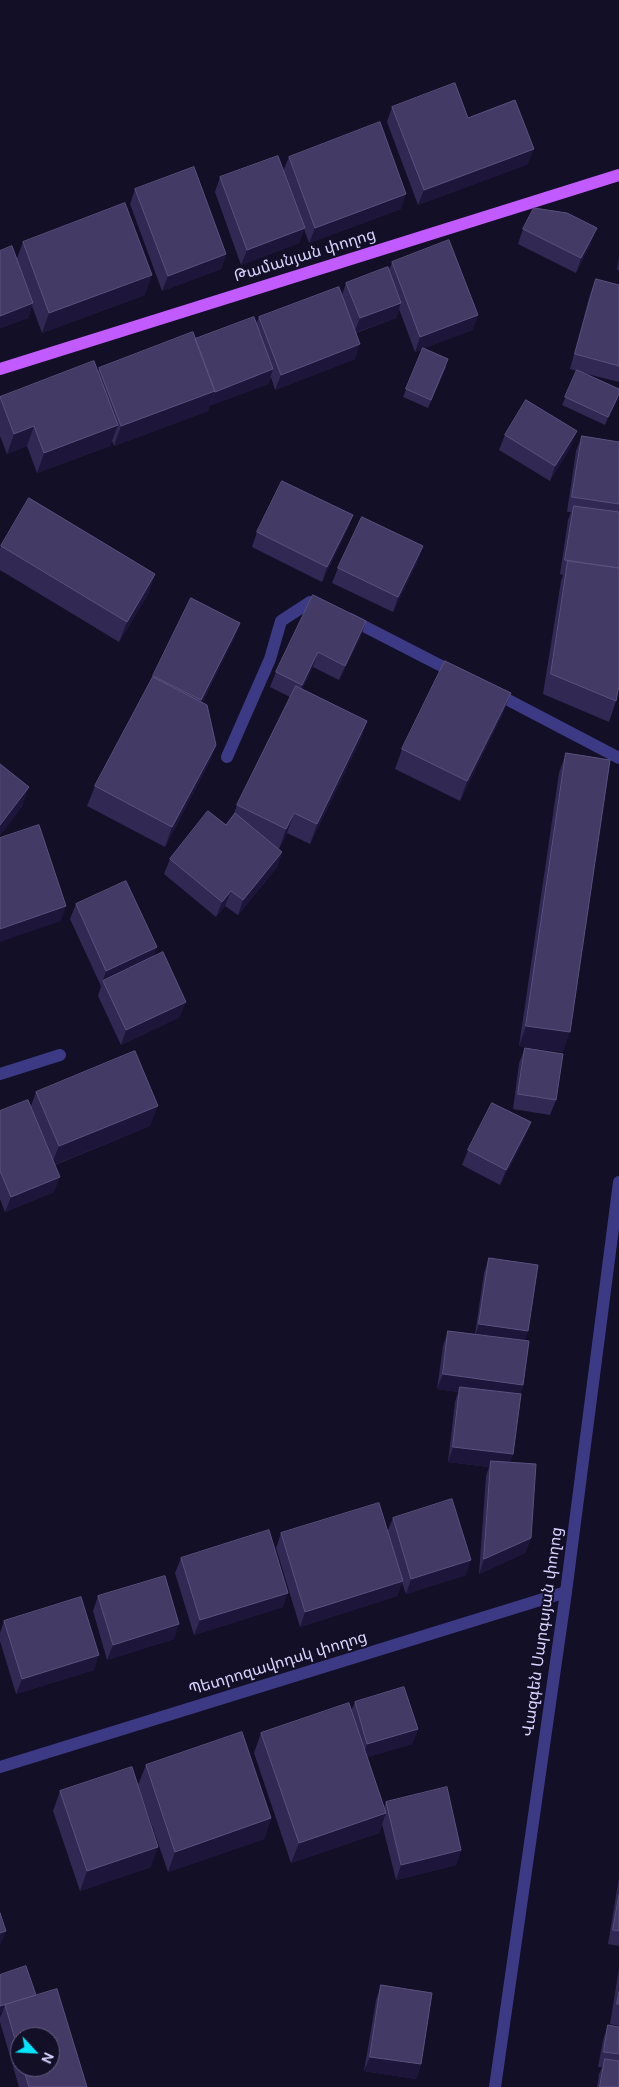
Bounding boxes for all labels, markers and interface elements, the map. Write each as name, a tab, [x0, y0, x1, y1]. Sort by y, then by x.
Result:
street label: Թամանյան փողոց	[232, 225, 378, 287]
street label: Վազգեն Սարգսյան փողոց	[519, 1526, 567, 1738]
street label: Պետրոզավոդսկ փողոց	[186, 1628, 370, 1700]
north arrow	[10, 2027, 60, 2077]
text: N	[37, 2049, 58, 2066]

